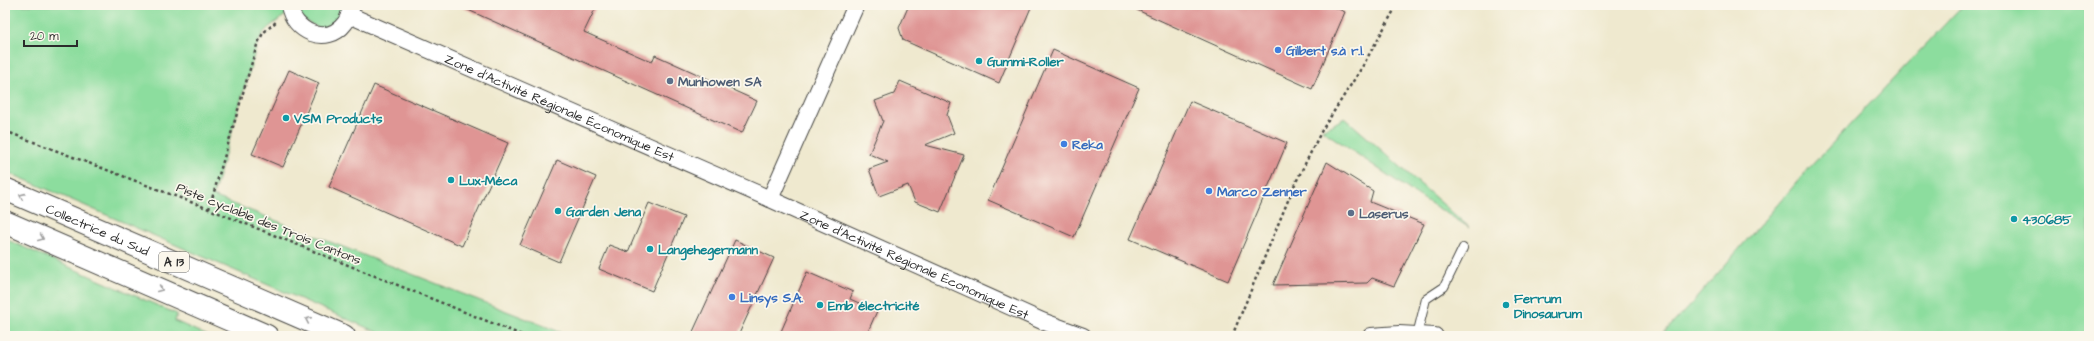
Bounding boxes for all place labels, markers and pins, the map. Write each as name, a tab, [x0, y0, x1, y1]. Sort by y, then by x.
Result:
place label: Gilbert s.à r.l.	[1286, 42, 1364, 60]
marker: Gilbert s.à r.l.	[1273, 45, 1283, 55]
place label: Gummi-Roller	[987, 53, 1065, 71]
marker: Gummi-Roller	[974, 56, 984, 66]
place label: Munhowen SA	[678, 73, 762, 91]
marker: Munhowen SA	[665, 76, 675, 86]
place label: VSM Products	[293, 110, 383, 128]
marker: VSM Products	[281, 113, 291, 123]
place label: Reka	[1072, 136, 1103, 154]
marker: Reka	[1059, 139, 1069, 149]
place label: Lux-Méca	[459, 172, 518, 190]
marker: Lux-Méca	[446, 175, 456, 185]
place label: Marco Zenner	[1217, 183, 1308, 201]
marker: Marco Zenner	[1204, 186, 1214, 196]
place label: Garden Jena	[566, 203, 642, 221]
place label: Laserus	[1359, 205, 1409, 223]
marker: Garden Jena	[553, 206, 563, 216]
marker: Laserus	[1346, 208, 1356, 218]
place label: 430685	[2022, 211, 2072, 229]
marker: 430685	[2009, 214, 2019, 224]
place label: Langehegermann	[658, 241, 758, 261]
marker: Langehegermann	[645, 244, 655, 254]
place label: Linsys S.A.	[740, 289, 803, 308]
place label: Ferrum Dinosaurum	[1514, 290, 1583, 323]
marker: Linsys S.A.	[727, 292, 737, 302]
place label: Emb électricité	[828, 297, 920, 315]
marker: Emb électricité	[815, 300, 825, 310]
marker: Ferrum Dinosaurum	[1501, 300, 1511, 310]

